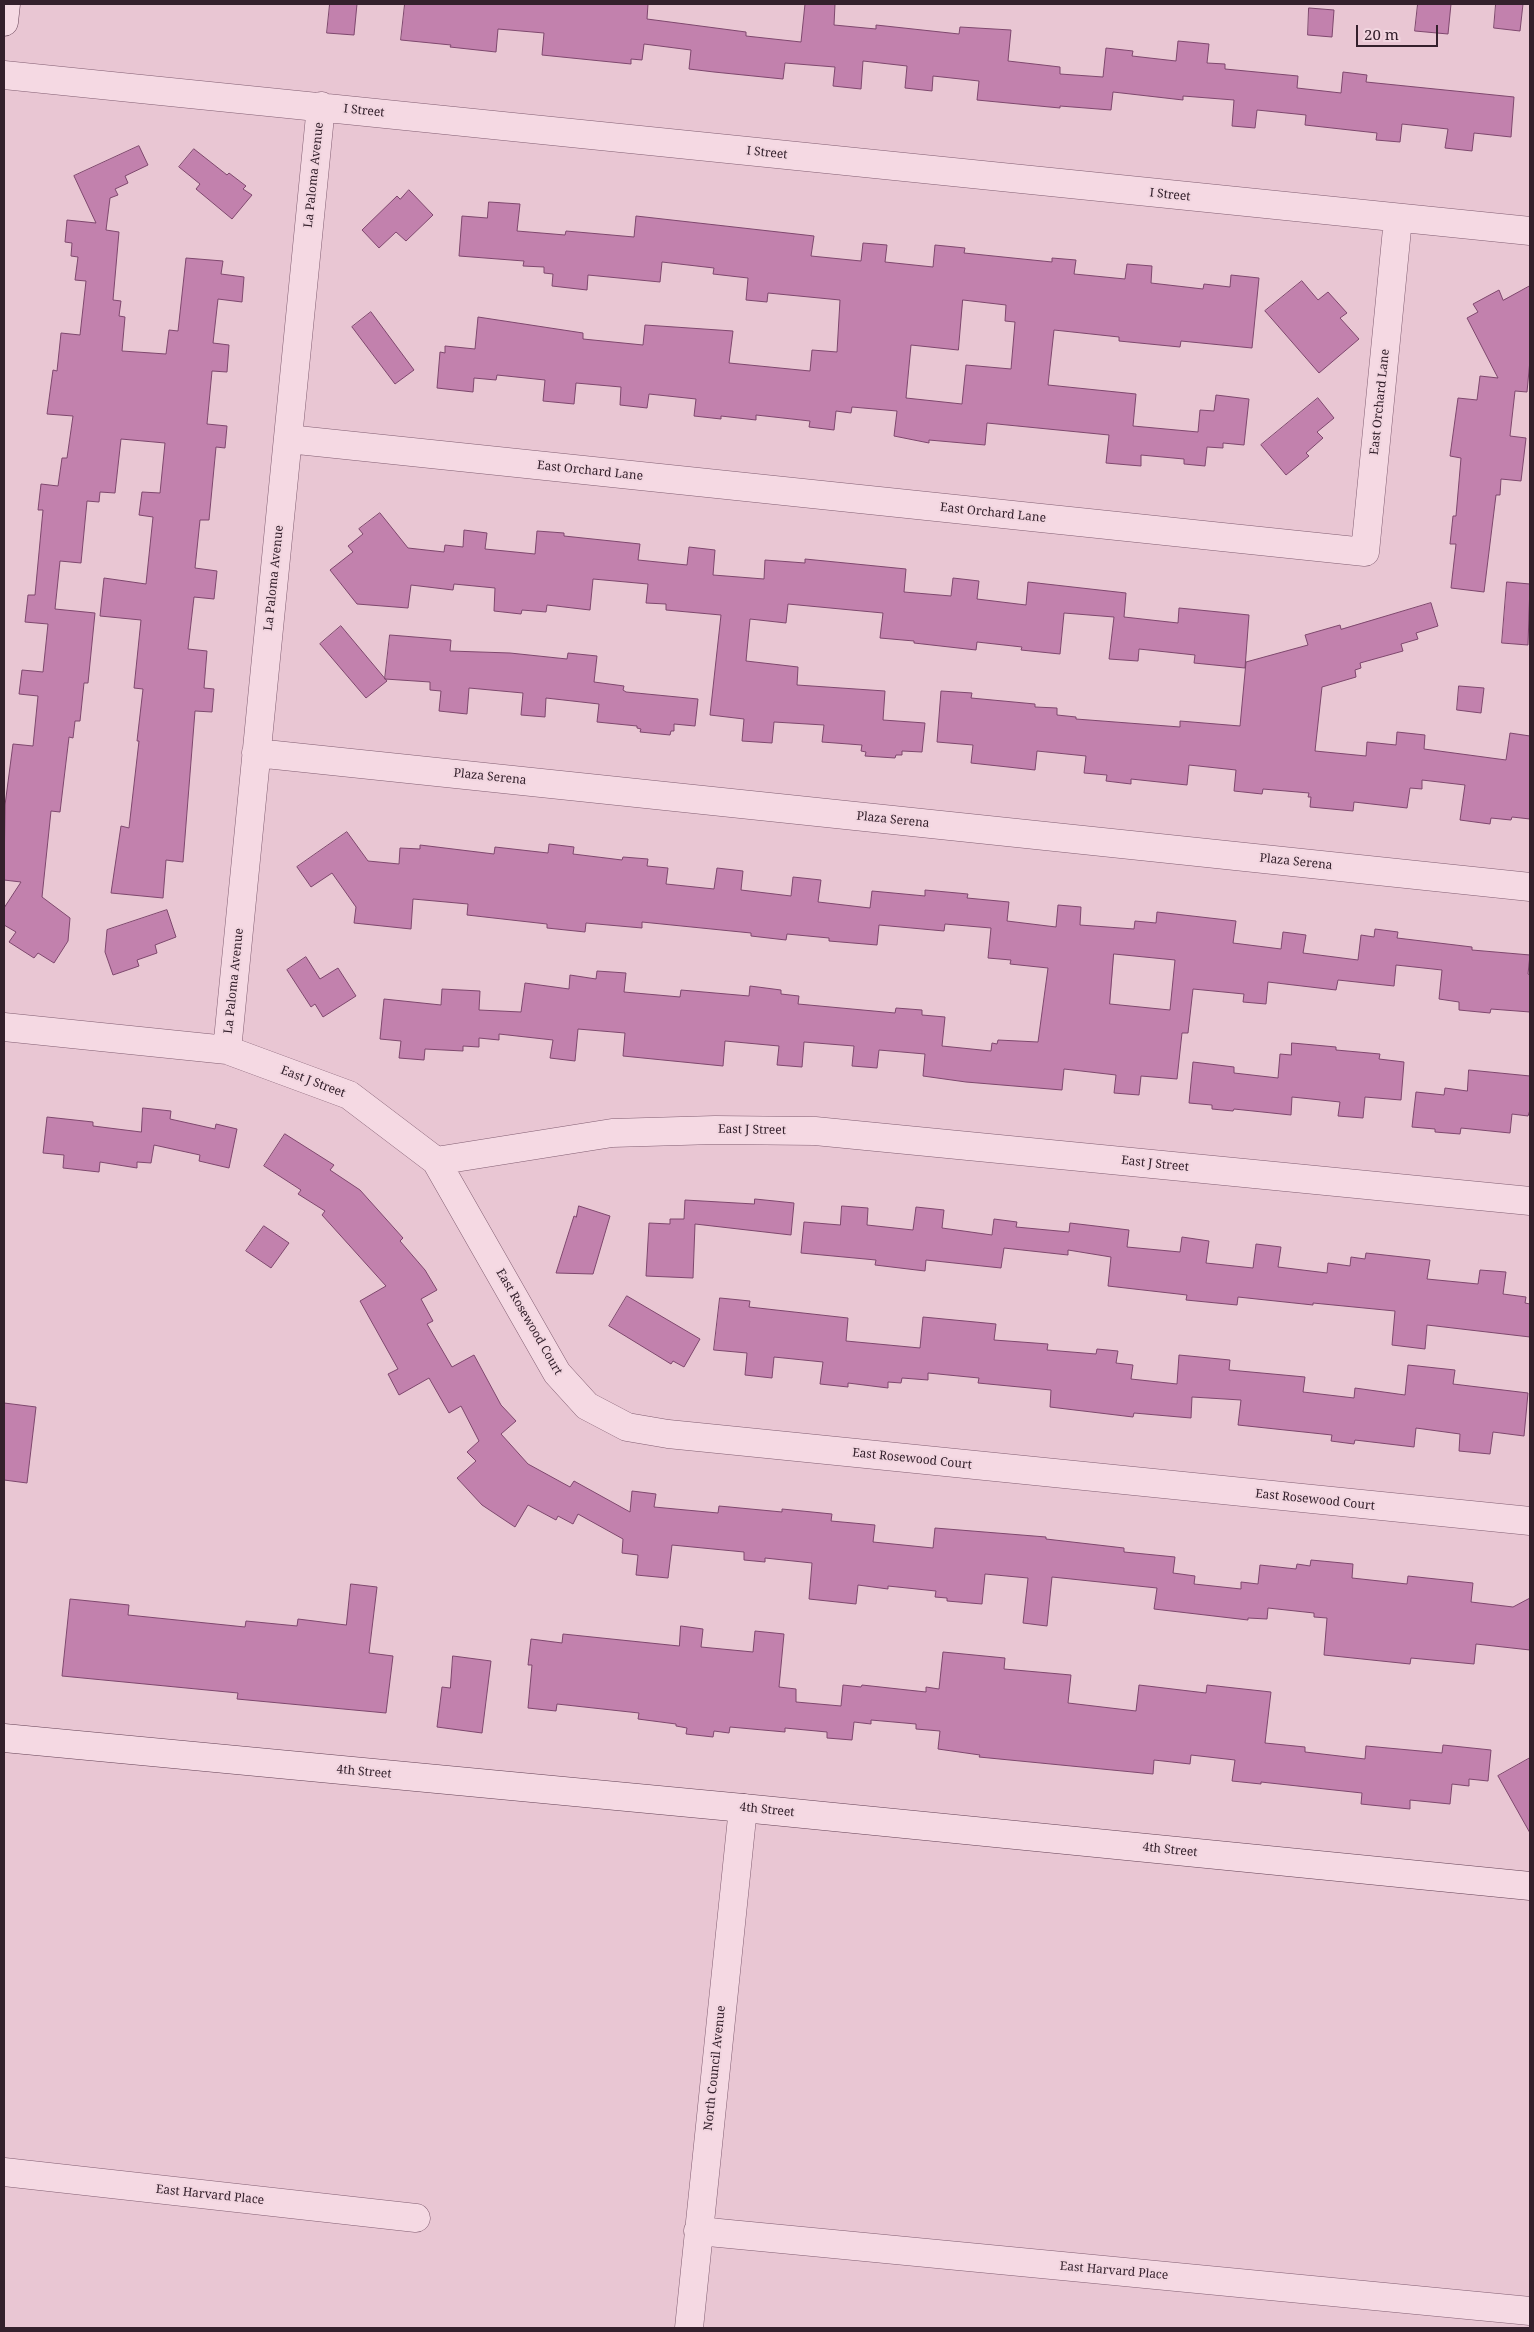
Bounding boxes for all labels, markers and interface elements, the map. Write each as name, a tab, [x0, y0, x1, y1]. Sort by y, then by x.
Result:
scale bar	[1359, 15, 1442, 47]
text: 20 m	[1364, 24, 1399, 44]
street label: I Street	[343, 102, 385, 120]
street label: La Paloma Avenue	[301, 121, 327, 229]
street label: I Street	[746, 144, 788, 162]
street label: I Street	[1149, 186, 1191, 204]
street label: East Orchard Lane	[1367, 348, 1393, 456]
street label: East Orchard Lane	[536, 458, 644, 484]
street label: East Orchard Lane	[939, 500, 1047, 526]
street label: La Paloma Avenue	[261, 524, 287, 632]
street label: Plaza Serena	[453, 766, 527, 788]
street label: Plaza Serena	[856, 809, 930, 831]
street label: Plaza Serena	[1259, 851, 1333, 873]
street label: La Paloma Avenue	[221, 927, 247, 1035]
street label: East J Street	[279, 1063, 347, 1101]
street label: East J Street	[718, 1122, 786, 1138]
street label: East J Street	[1121, 1153, 1189, 1175]
street label: East Rosewood Court	[493, 1266, 565, 1378]
street label: East Rosewood Court	[852, 1446, 972, 1472]
street label: East Rosewood Court	[1255, 1487, 1375, 1513]
street label: 4th Street	[336, 1762, 392, 1782]
street label: 4th Street	[739, 1800, 795, 1820]
street label: 4th Street	[1142, 1840, 1198, 1860]
street label: North Council Avenue	[701, 2005, 729, 2131]
street label: East Harvard Place	[155, 2182, 265, 2208]
street label: East Harvard Place	[1059, 2259, 1169, 2283]

